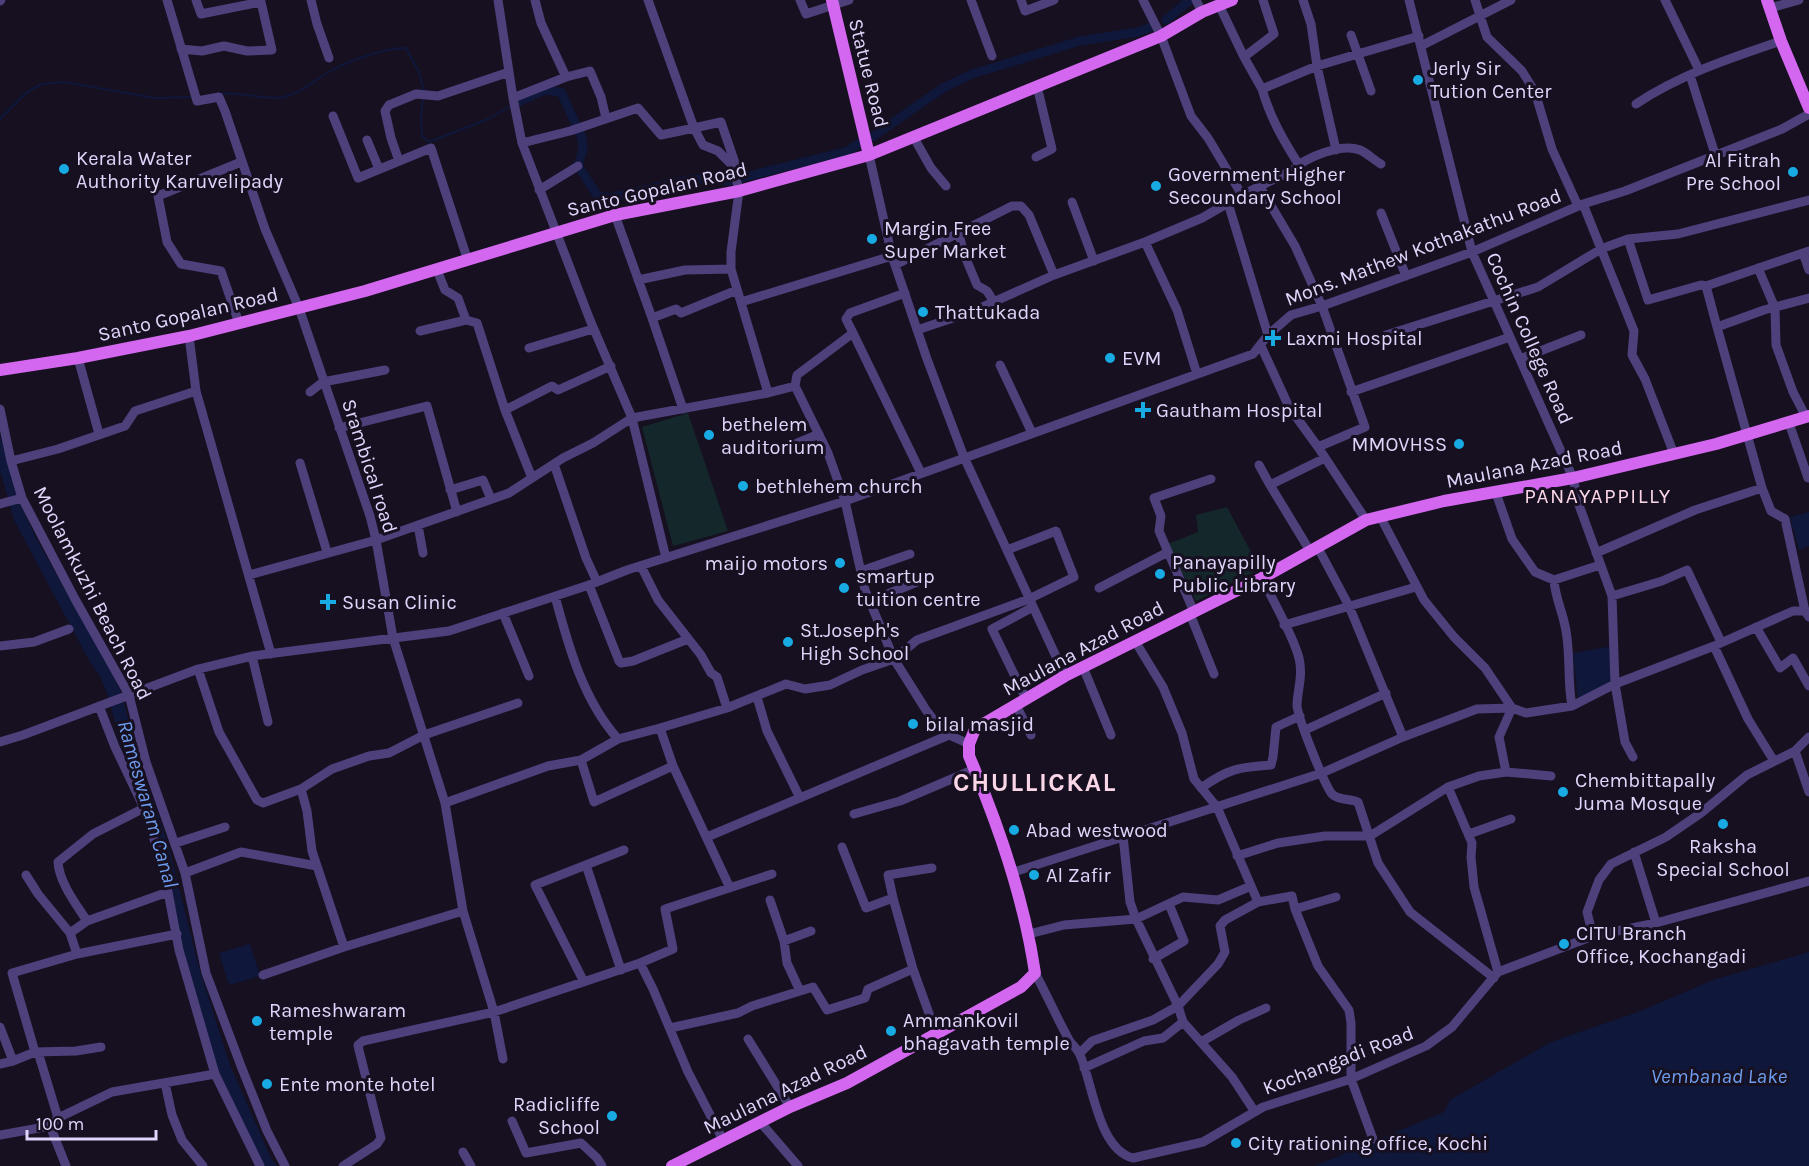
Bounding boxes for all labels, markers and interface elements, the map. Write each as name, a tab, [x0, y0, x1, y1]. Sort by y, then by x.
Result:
street label: Statue Road	[844, 16, 893, 130]
place label: Jerly Sir Tution Center	[1430, 57, 1552, 103]
marker: Jerly Sir Tution Center	[1411, 73, 1425, 87]
place label: Kerala Water Authority Karuvelipady	[76, 147, 283, 193]
place label: Al Fitrah Pre School	[1686, 149, 1781, 195]
street label: Santo Gopalan Road	[565, 158, 750, 221]
marker: Kerala Water Authority Karuvelipady	[57, 162, 71, 176]
place label: Government Higher Secoundary School	[1168, 163, 1346, 209]
marker: Al Fitrah Pre School	[1786, 165, 1800, 179]
marker: Government Higher Secoundary School	[1149, 179, 1163, 193]
street label: Mons. Mathew Kothakathu Road	[1282, 184, 1565, 311]
place label: Margin Free Super Market	[884, 217, 1007, 263]
marker: Margin Free Super Market	[865, 232, 879, 246]
street label: Cochin College Road	[1481, 249, 1578, 428]
street label: Santo Gopalan Road	[96, 283, 281, 346]
place label: Thattukada	[935, 301, 1040, 324]
marker: Thattukada	[916, 305, 930, 319]
place label: Laxmi Hospital	[1286, 327, 1423, 350]
marker: Laxmi Hospital	[1264, 329, 1282, 347]
place label: EVM	[1122, 347, 1161, 370]
marker: EVM	[1103, 351, 1117, 365]
street label: Srambical road	[337, 396, 402, 536]
place label: Gautham Hospital	[1156, 399, 1323, 422]
marker: Gautham Hospital	[1134, 401, 1152, 419]
place label: bethelem auditorium	[721, 413, 824, 459]
marker: bethelem auditorium	[702, 428, 716, 442]
place label: MMOVHSS	[1352, 433, 1447, 456]
street label: Maulana Azad Road	[1444, 436, 1624, 493]
marker: MMOVHSS	[1452, 437, 1466, 451]
place label: bethlehem church	[755, 475, 923, 498]
marker: bethlehem church	[736, 479, 750, 493]
street label: Moolamkuzhi Beach Road	[29, 483, 157, 704]
district label: PANAYAPPILLY	[1524, 484, 1672, 508]
place label: Panayapilly Public Library	[1172, 551, 1296, 597]
place label: maijo motors	[705, 552, 828, 575]
marker: maijo motors	[833, 556, 847, 570]
place label: smartup tuition centre	[856, 565, 981, 611]
marker: Panayapilly Public Library	[1153, 567, 1167, 581]
marker: smartup tuition centre	[837, 581, 851, 595]
place label: Susan Clinic	[342, 591, 457, 614]
marker: Susan Clinic	[319, 593, 337, 611]
street label: Maulana Azad Road	[999, 596, 1168, 701]
place label: St.Joseph's High School	[800, 619, 909, 665]
marker: St.Joseph's High School	[781, 635, 795, 649]
place label: bilal masjid	[925, 713, 1034, 736]
water label: Rameswaram Canal	[113, 717, 183, 891]
marker: bilal masjid	[906, 717, 920, 731]
district label: CHULLICKAL	[953, 767, 1117, 798]
place label: Chembittapally Juma Mosque	[1575, 769, 1715, 815]
marker: Chembittapally Juma Mosque	[1556, 785, 1570, 799]
marker: Raksha Special School	[1716, 817, 1730, 831]
place label: Abad westwood	[1026, 819, 1168, 842]
marker: Abad westwood	[1007, 823, 1021, 837]
place label: Raksha Special School	[1656, 835, 1790, 881]
place label: Al Zafir	[1046, 864, 1112, 887]
marker: Al Zafir	[1027, 868, 1041, 882]
place label: CITU Branch Office, Kochangadi	[1576, 922, 1747, 968]
marker: CITU Branch Office, Kochangadi	[1557, 937, 1571, 951]
place label: Rameshwaram temple	[269, 999, 406, 1045]
place label: Ammankovil bhagavath temple	[903, 1009, 1070, 1055]
marker: Rameshwaram temple	[250, 1014, 264, 1028]
street label: Kochangadi Road	[1260, 1021, 1417, 1100]
marker: Ammankovil bhagavath temple	[884, 1024, 898, 1038]
street label: Maulana Azad Road	[700, 1040, 871, 1139]
water label: Vembanad Lake	[1651, 1064, 1788, 1088]
place label: Ente monte hotel	[279, 1073, 436, 1096]
marker: Ente monte hotel	[260, 1077, 274, 1091]
place label: Radicliffe School	[513, 1093, 600, 1139]
scale bar	[27, 1103, 156, 1141]
marker: Radicliffe School	[605, 1109, 619, 1123]
text: 100 m	[36, 1113, 84, 1135]
place label: City rationing office, Kochi	[1248, 1132, 1488, 1155]
marker: City rationing office, Kochi	[1229, 1136, 1243, 1150]

